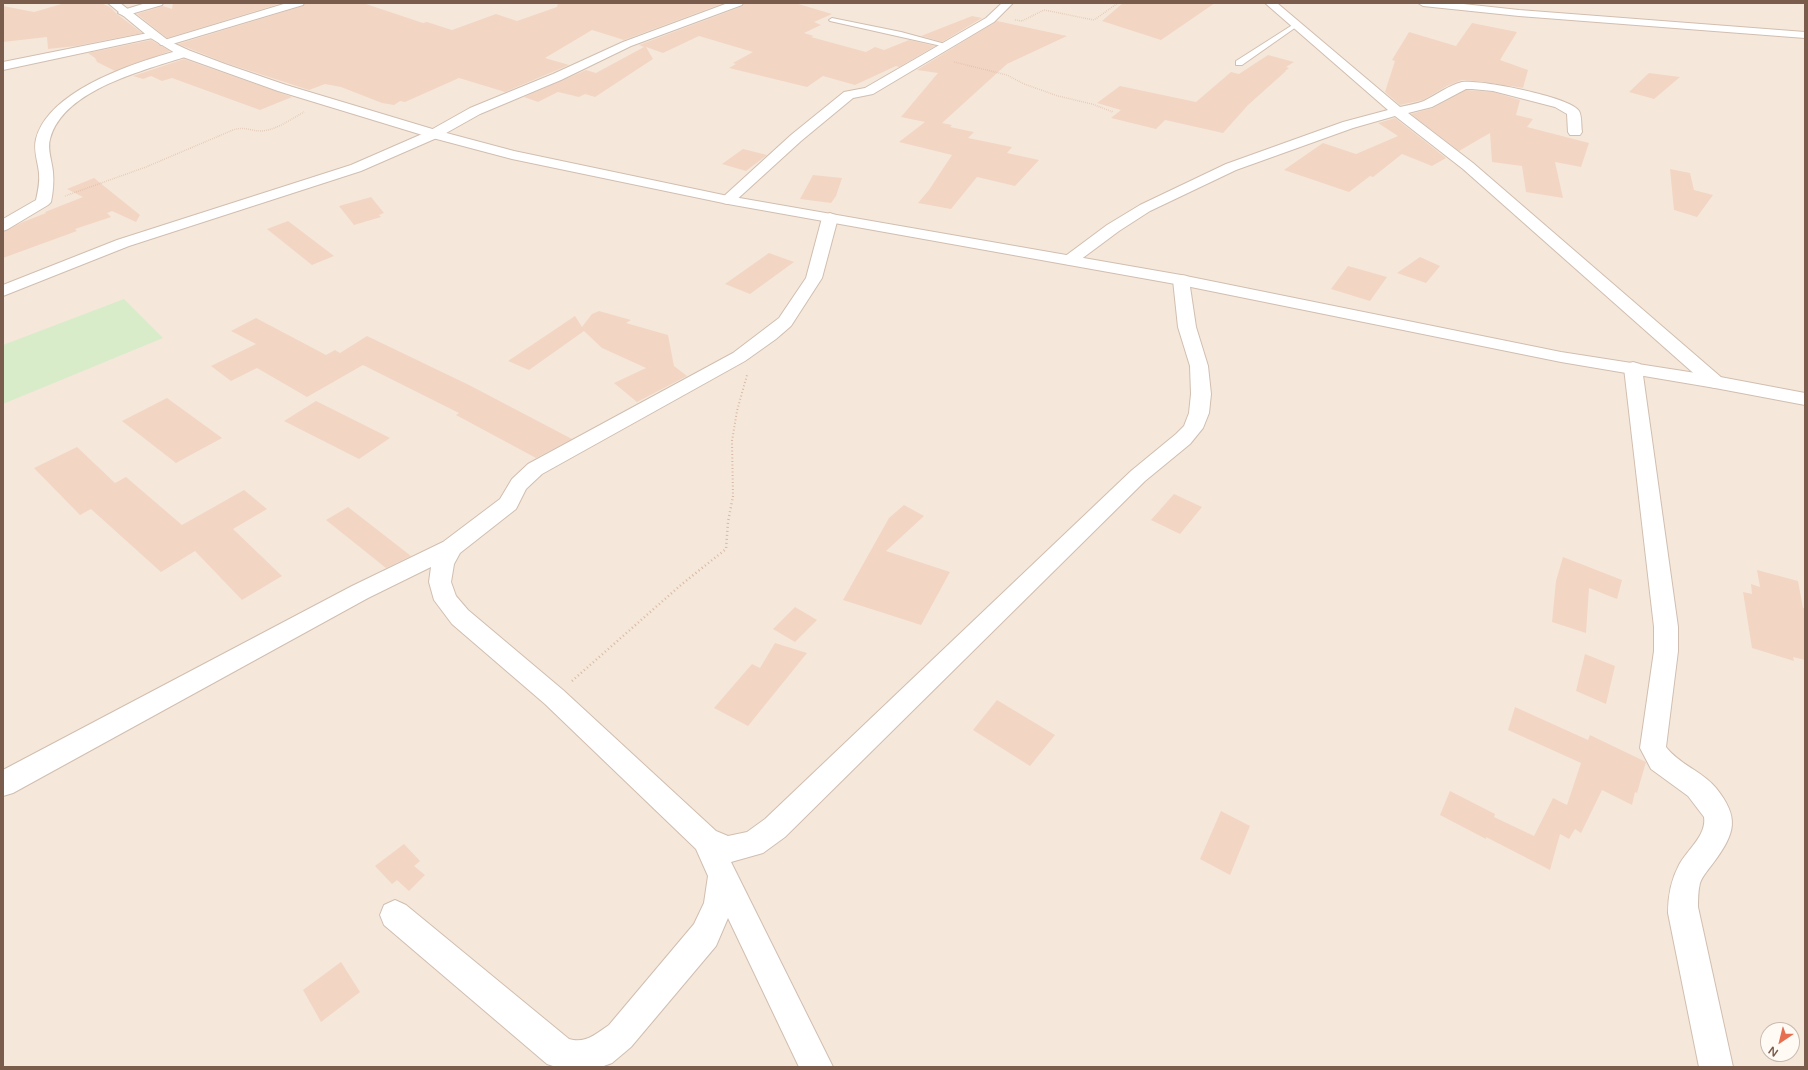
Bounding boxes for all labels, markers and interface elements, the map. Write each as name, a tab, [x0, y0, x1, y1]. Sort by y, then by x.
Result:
north arrow	[1760, 1022, 1800, 1062]
text: N	[1766, 1044, 1781, 1059]

